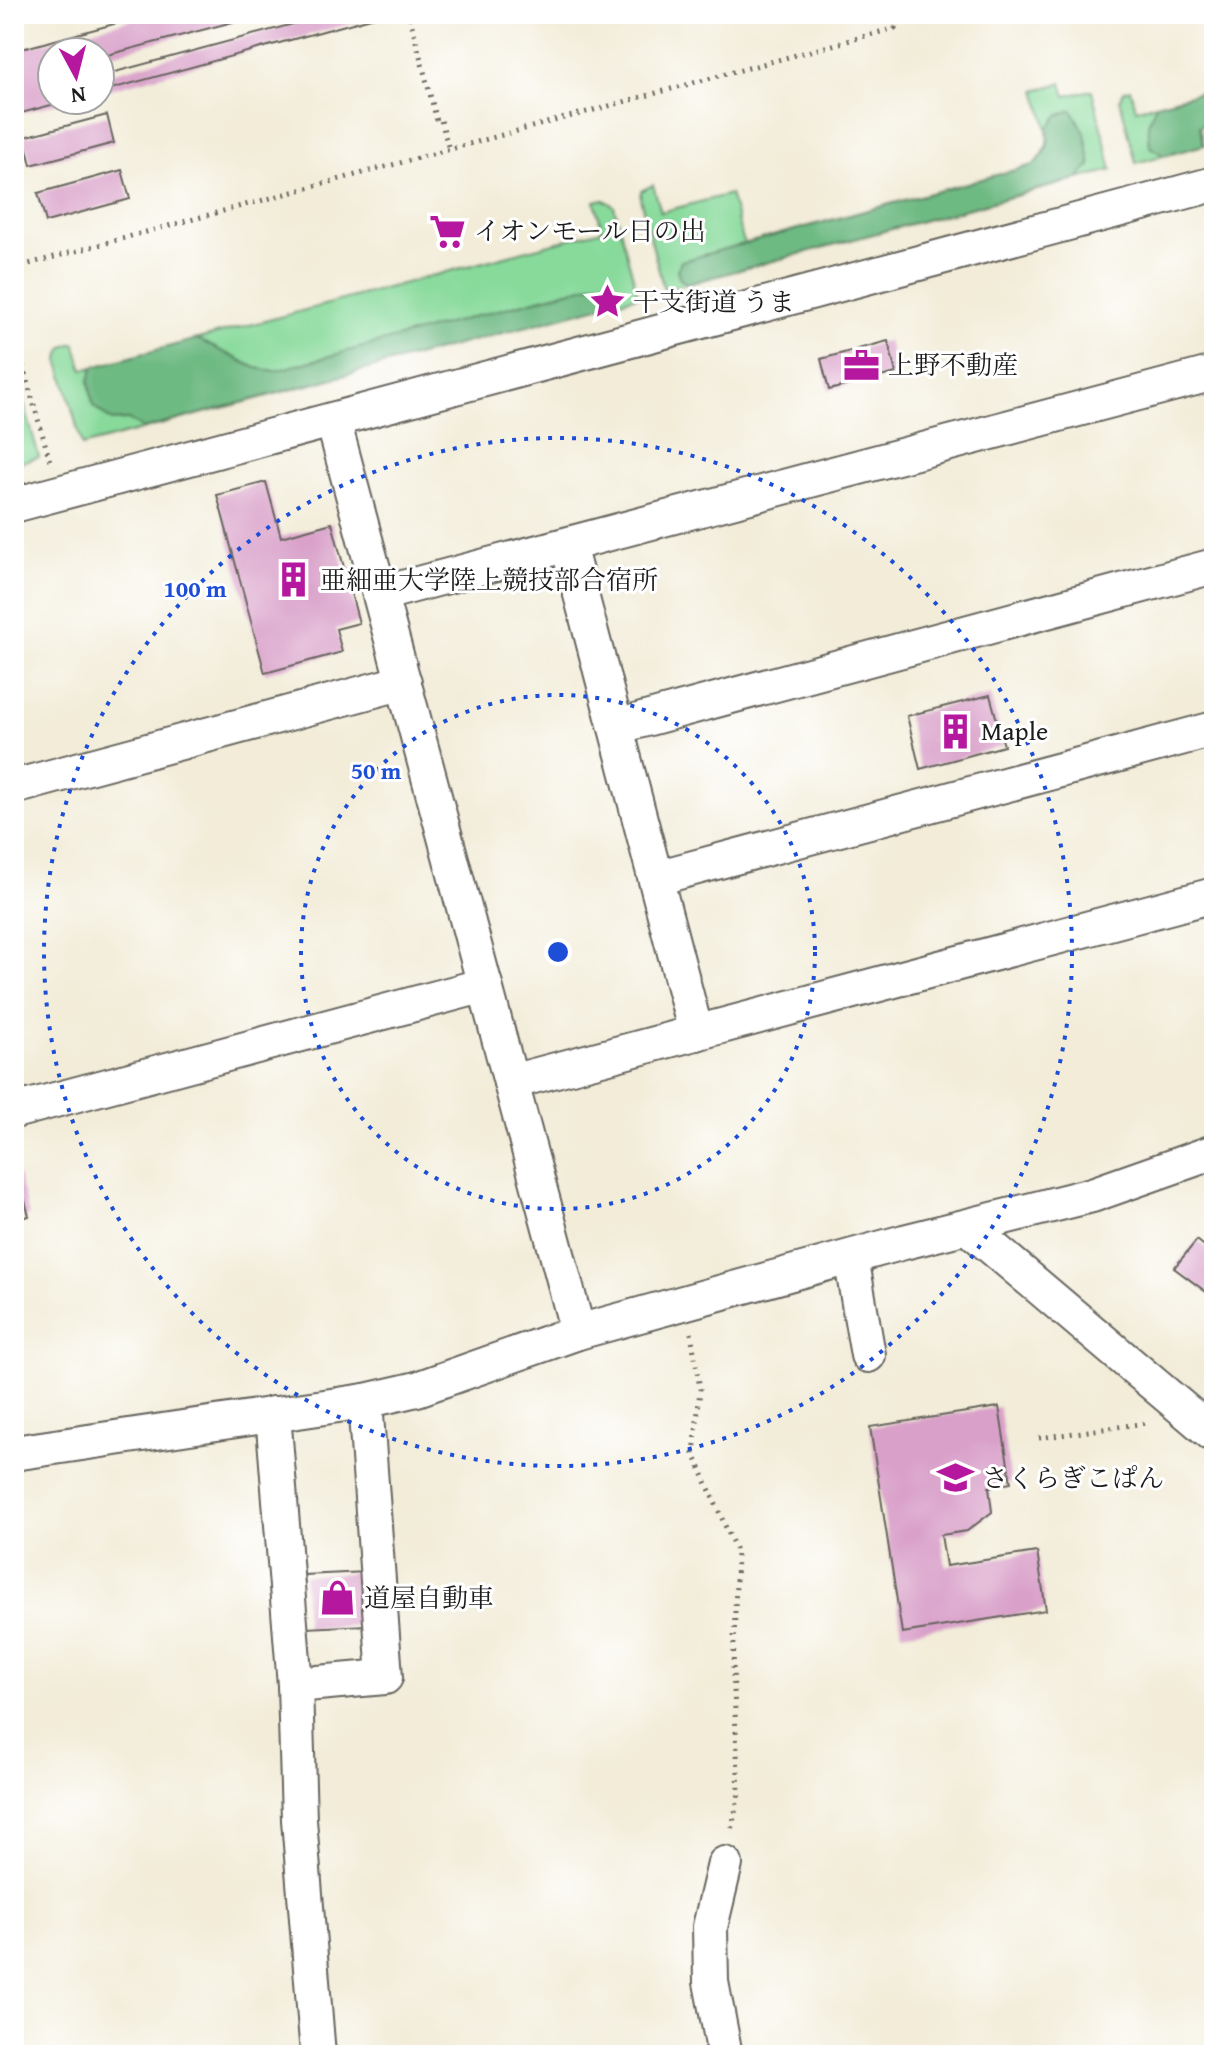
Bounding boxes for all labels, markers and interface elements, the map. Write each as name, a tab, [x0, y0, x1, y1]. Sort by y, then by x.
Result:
north arrow	[36, 36, 116, 116]
text: N	[69, 79, 88, 113]
place label: イオンモール日の出	[474, 211, 706, 250]
supermarket icon: イオンモール日の出	[429, 212, 467, 250]
place label: 干支街道 うま	[633, 282, 795, 321]
place icon: 干支街道 うま	[588, 283, 626, 321]
place label: 上野不動産	[888, 345, 1018, 384]
office icon: 上野不動産	[843, 346, 881, 384]
place label: 亜細亜大学陸上競技部合宿所	[320, 560, 658, 599]
building icon: 亜細亜大学陸上競技部合宿所	[275, 561, 313, 599]
text: 100 m	[163, 571, 227, 606]
place label: Maple	[981, 711, 1048, 750]
building icon: Maple	[936, 712, 974, 750]
text: 50 m	[351, 753, 402, 788]
centre of rings	[544, 938, 572, 966]
place label: さくらぎこぱん	[982, 1458, 1164, 1497]
school or university icon: さくらぎこぱん	[937, 1459, 975, 1497]
place label: 道屋自動車	[364, 1578, 494, 1617]
shop icon: 道屋自動車	[319, 1579, 357, 1617]

